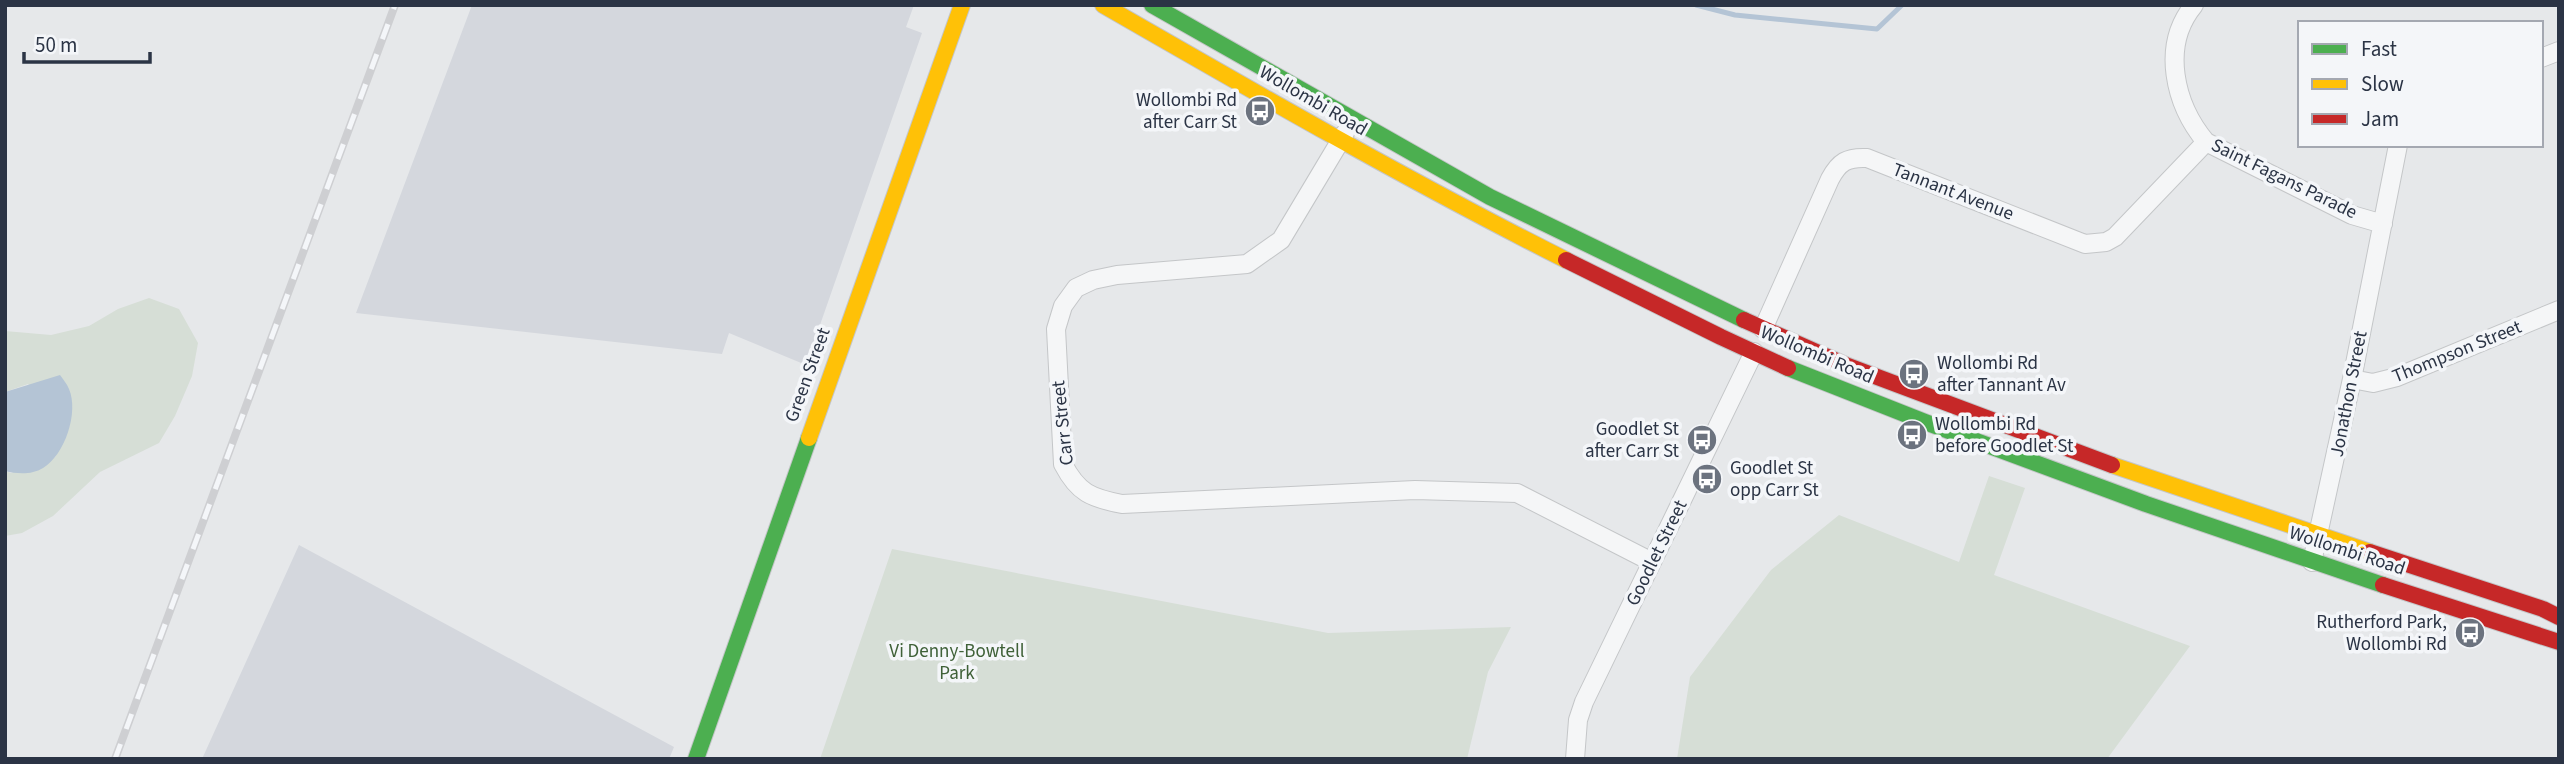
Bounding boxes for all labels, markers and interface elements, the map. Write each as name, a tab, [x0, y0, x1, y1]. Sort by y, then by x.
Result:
scale bar	[24, 21, 150, 65]
legend	[2298, 21, 2543, 147]
text: 50 m	[35, 30, 77, 60]
text: Fast	[2361, 34, 2397, 64]
street label: Wollombi Road	[1254, 59, 1372, 143]
text: Slow	[2361, 69, 2404, 99]
place label: Wollombi Rd after Carr St	[1136, 87, 1238, 136]
bus stop icon: Wollombi Rd after Carr St	[1243, 94, 1277, 128]
text: Jam	[2361, 104, 2399, 134]
street label: Saint Fagans Parade	[2206, 132, 2362, 226]
street label: Tannant Avenue	[1888, 156, 2018, 228]
street label: Thompson Street	[2388, 314, 2526, 390]
street label: Wollombi Road	[1756, 319, 1878, 391]
street label: Green Street	[778, 323, 838, 426]
street label: Jonathon Street	[2324, 328, 2375, 459]
place label: Wollombi Rd after Tannant Av	[1937, 350, 2066, 399]
bus stop icon: Wollombi Rd after Tannant Av	[1897, 357, 1931, 391]
street label: Carr Street	[1045, 379, 1081, 467]
place label: Wollombi Rd before Goodlet St	[1935, 411, 2074, 460]
place label: Goodlet St after Carr St	[1585, 416, 1680, 465]
bus stop icon: Wollombi Rd before Goodlet St	[1895, 418, 1929, 452]
bus stop icon: Goodlet St after Carr St	[1685, 423, 1719, 457]
place label: Goodlet St opp Carr St	[1730, 455, 1819, 504]
bus stop icon: Goodlet St opp Carr St	[1690, 462, 1724, 496]
street label: Goodlet Street	[1620, 495, 1695, 611]
street label: Wollombi Road	[2285, 520, 2409, 582]
place label: Rutherford Park, Wollombi Rd	[2316, 609, 2447, 658]
bus stop icon: Rutherford Park, Wollombi Rd	[2453, 616, 2487, 650]
park label: Vi Denny-Bowtell Park	[889, 638, 1025, 687]

